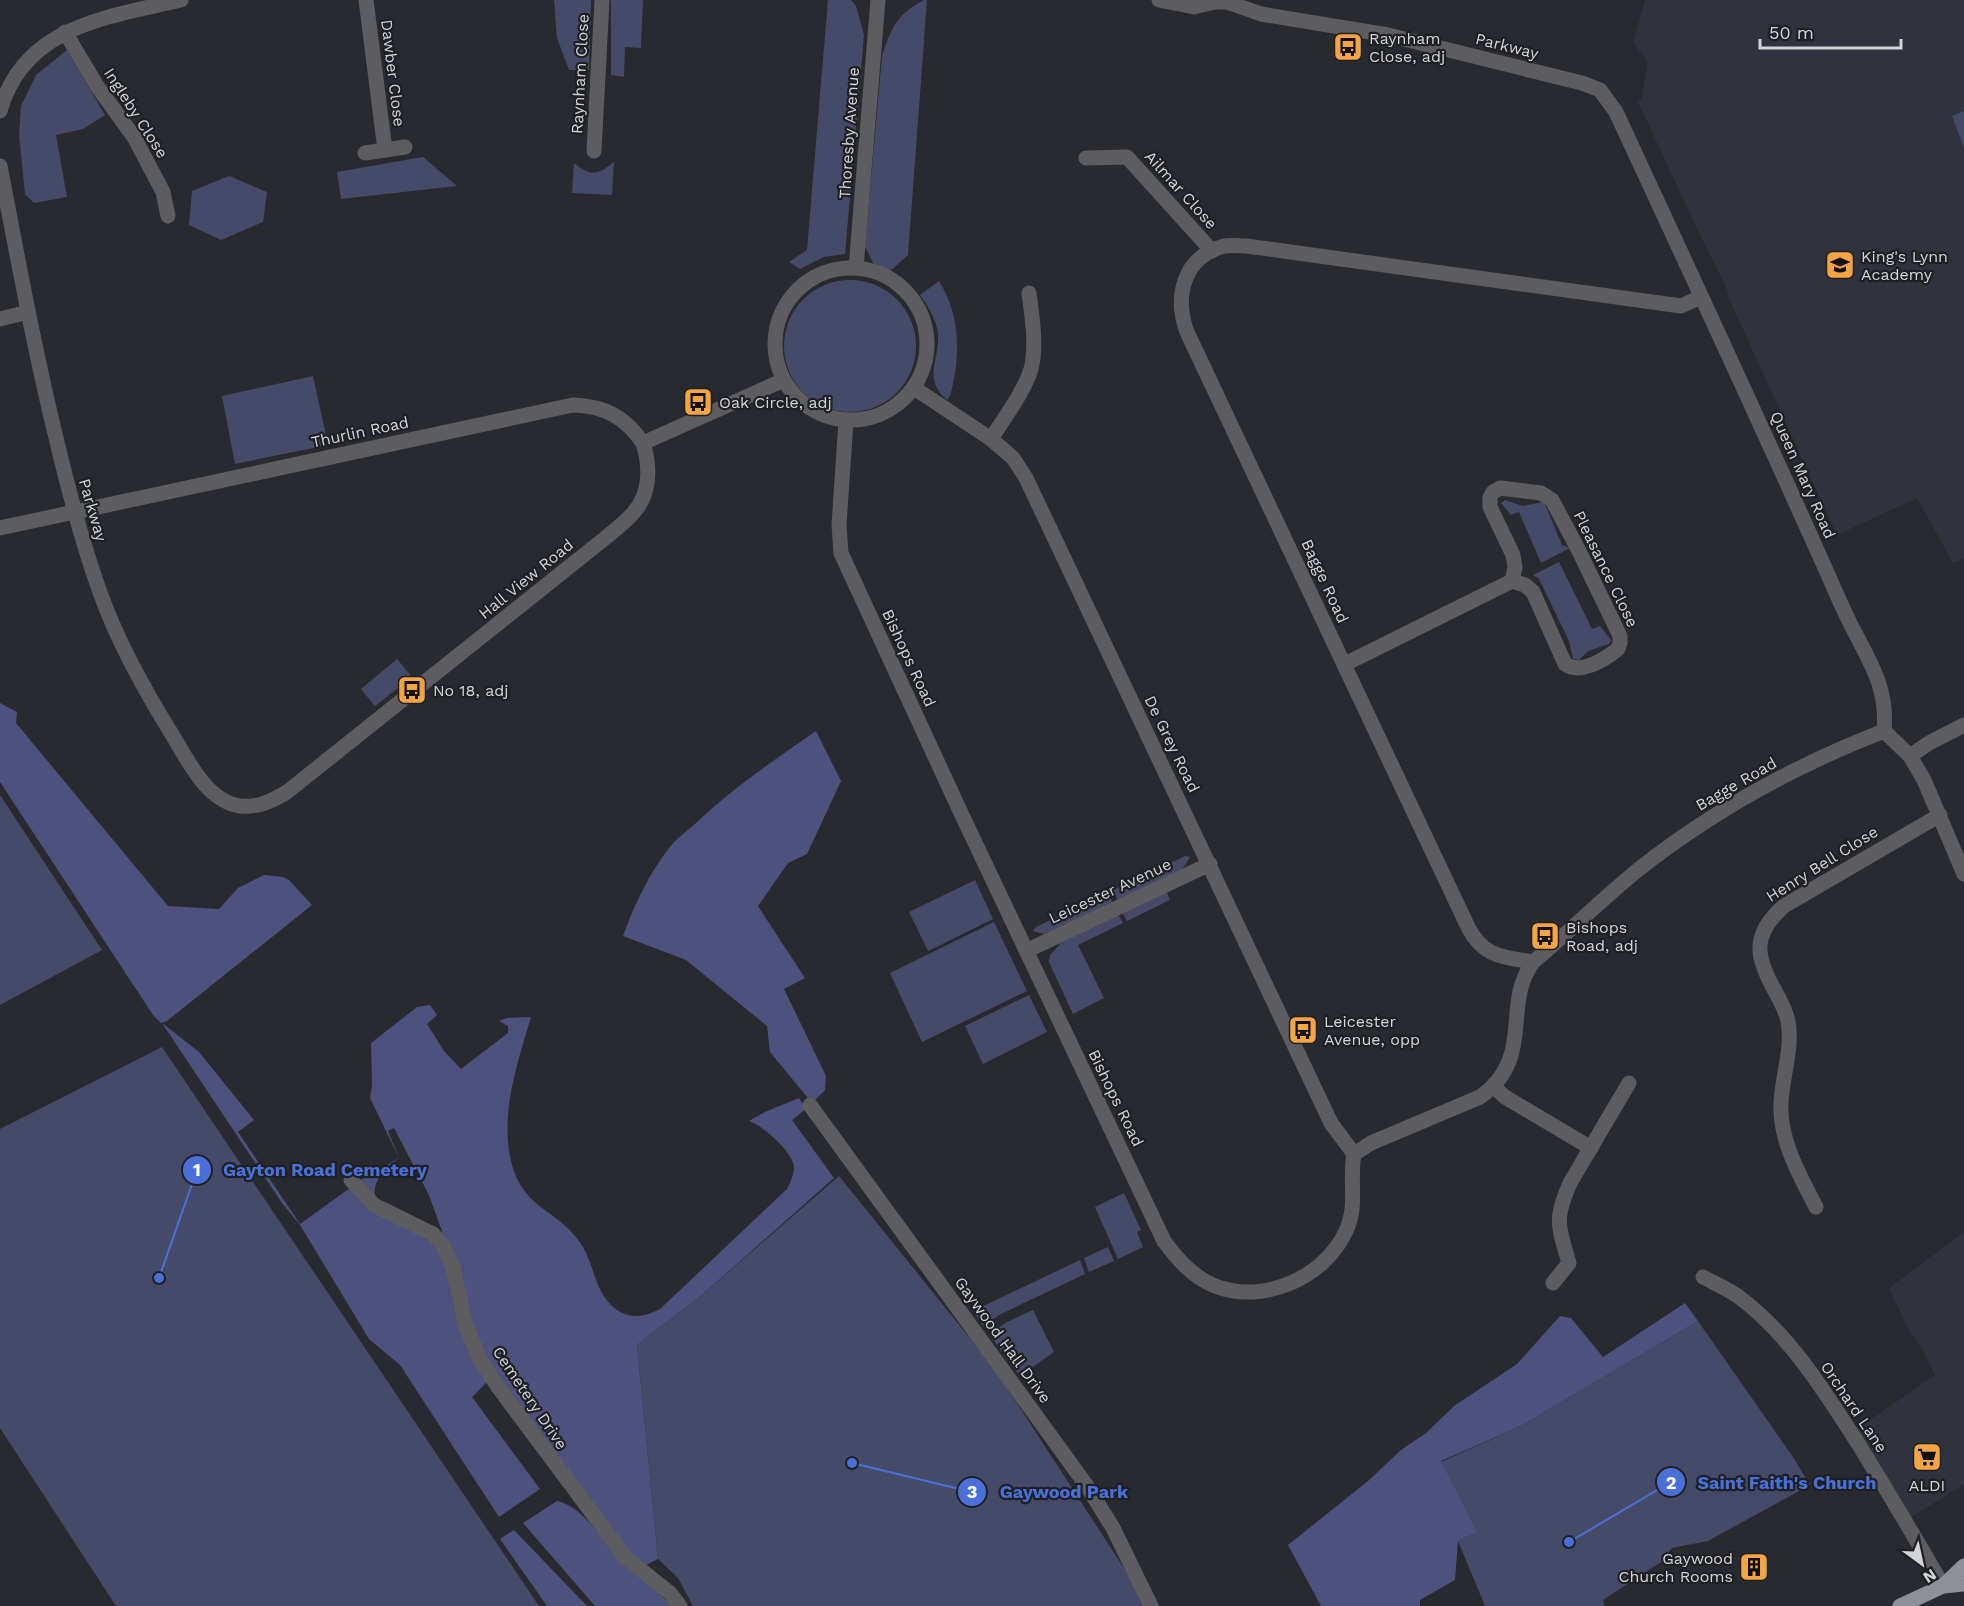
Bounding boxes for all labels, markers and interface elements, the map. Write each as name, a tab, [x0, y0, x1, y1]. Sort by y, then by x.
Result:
scale bar	[1760, 12, 1901, 50]
street label: Raynham Close	[567, 13, 593, 135]
street label: Dawber Close	[377, 18, 409, 128]
text: 50 m	[1769, 22, 1814, 43]
place label: Raynham Close, adj	[1369, 29, 1445, 66]
street label: Parkway	[1473, 29, 1541, 63]
bus stop icon: Raynham Close, adj	[1332, 31, 1364, 63]
street label: Ingleby Close	[100, 64, 172, 162]
street label: Thoresby Avenue	[835, 67, 863, 199]
street label: Ailmar Close	[1141, 147, 1221, 233]
place label: King's Lynn Academy	[1861, 247, 1948, 284]
school or university icon: King's Lynn Academy	[1824, 249, 1856, 281]
bus stop icon: Oak Circle, adj	[682, 386, 714, 418]
place label: Oak Circle, adj	[719, 393, 832, 412]
street label: Queen Mary Road	[1766, 408, 1840, 542]
street label: Thurlin Road	[309, 412, 411, 452]
street label: Parkway	[75, 476, 111, 544]
street label: Pleasance Close	[1570, 508, 1642, 630]
street label: Hall View Road	[475, 535, 577, 623]
street label: Bagge Road	[1297, 536, 1353, 626]
street label: Bishops Road	[878, 606, 940, 710]
bus stop icon: No 18, adj	[396, 674, 428, 706]
place label: No 18, adj	[433, 681, 509, 700]
street label: De Grey Road	[1140, 693, 1204, 795]
street label: Bagge Road	[1692, 753, 1780, 815]
street label: Henry Bell Close	[1763, 822, 1881, 906]
street label: Leicester Avenue	[1046, 854, 1174, 928]
place label: Bishops Road, adj	[1566, 918, 1638, 955]
bus stop icon: Bishops Road, adj	[1529, 920, 1561, 952]
place label: Leicester Avenue, opp	[1324, 1012, 1420, 1049]
bus stop icon: Leicester Avenue, opp	[1287, 1014, 1319, 1046]
street label: Bishops Road	[1084, 1046, 1148, 1150]
callout: Gayton Road Cemetery	[182, 1152, 439, 1188]
text: 1	[193, 1159, 201, 1180]
text: Gayton Road Cemetery	[223, 1159, 428, 1180]
street label: Gaywood Hall Drive	[951, 1273, 1055, 1407]
street label: Cemetery Drive	[489, 1343, 571, 1453]
street label: Orchard Lane	[1817, 1358, 1891, 1456]
supermarket icon: ALDI	[1911, 1441, 1943, 1473]
callout: Saint Faith's Church	[1656, 1464, 1889, 1500]
text: 2	[1666, 1472, 1676, 1493]
text: Saint Faith's Church	[1698, 1472, 1876, 1493]
callout: Gaywood Park	[957, 1474, 1140, 1510]
place label: ALDI	[1909, 1476, 1945, 1495]
text: 3	[967, 1481, 977, 1502]
text: Gaywood Park	[1000, 1481, 1129, 1502]
north arrow	[1892, 1534, 1952, 1594]
place label: Gaywood Church Rooms	[1618, 1549, 1733, 1586]
building icon: Gaywood Church Rooms	[1738, 1551, 1770, 1583]
text: N	[1920, 1565, 1940, 1587]

